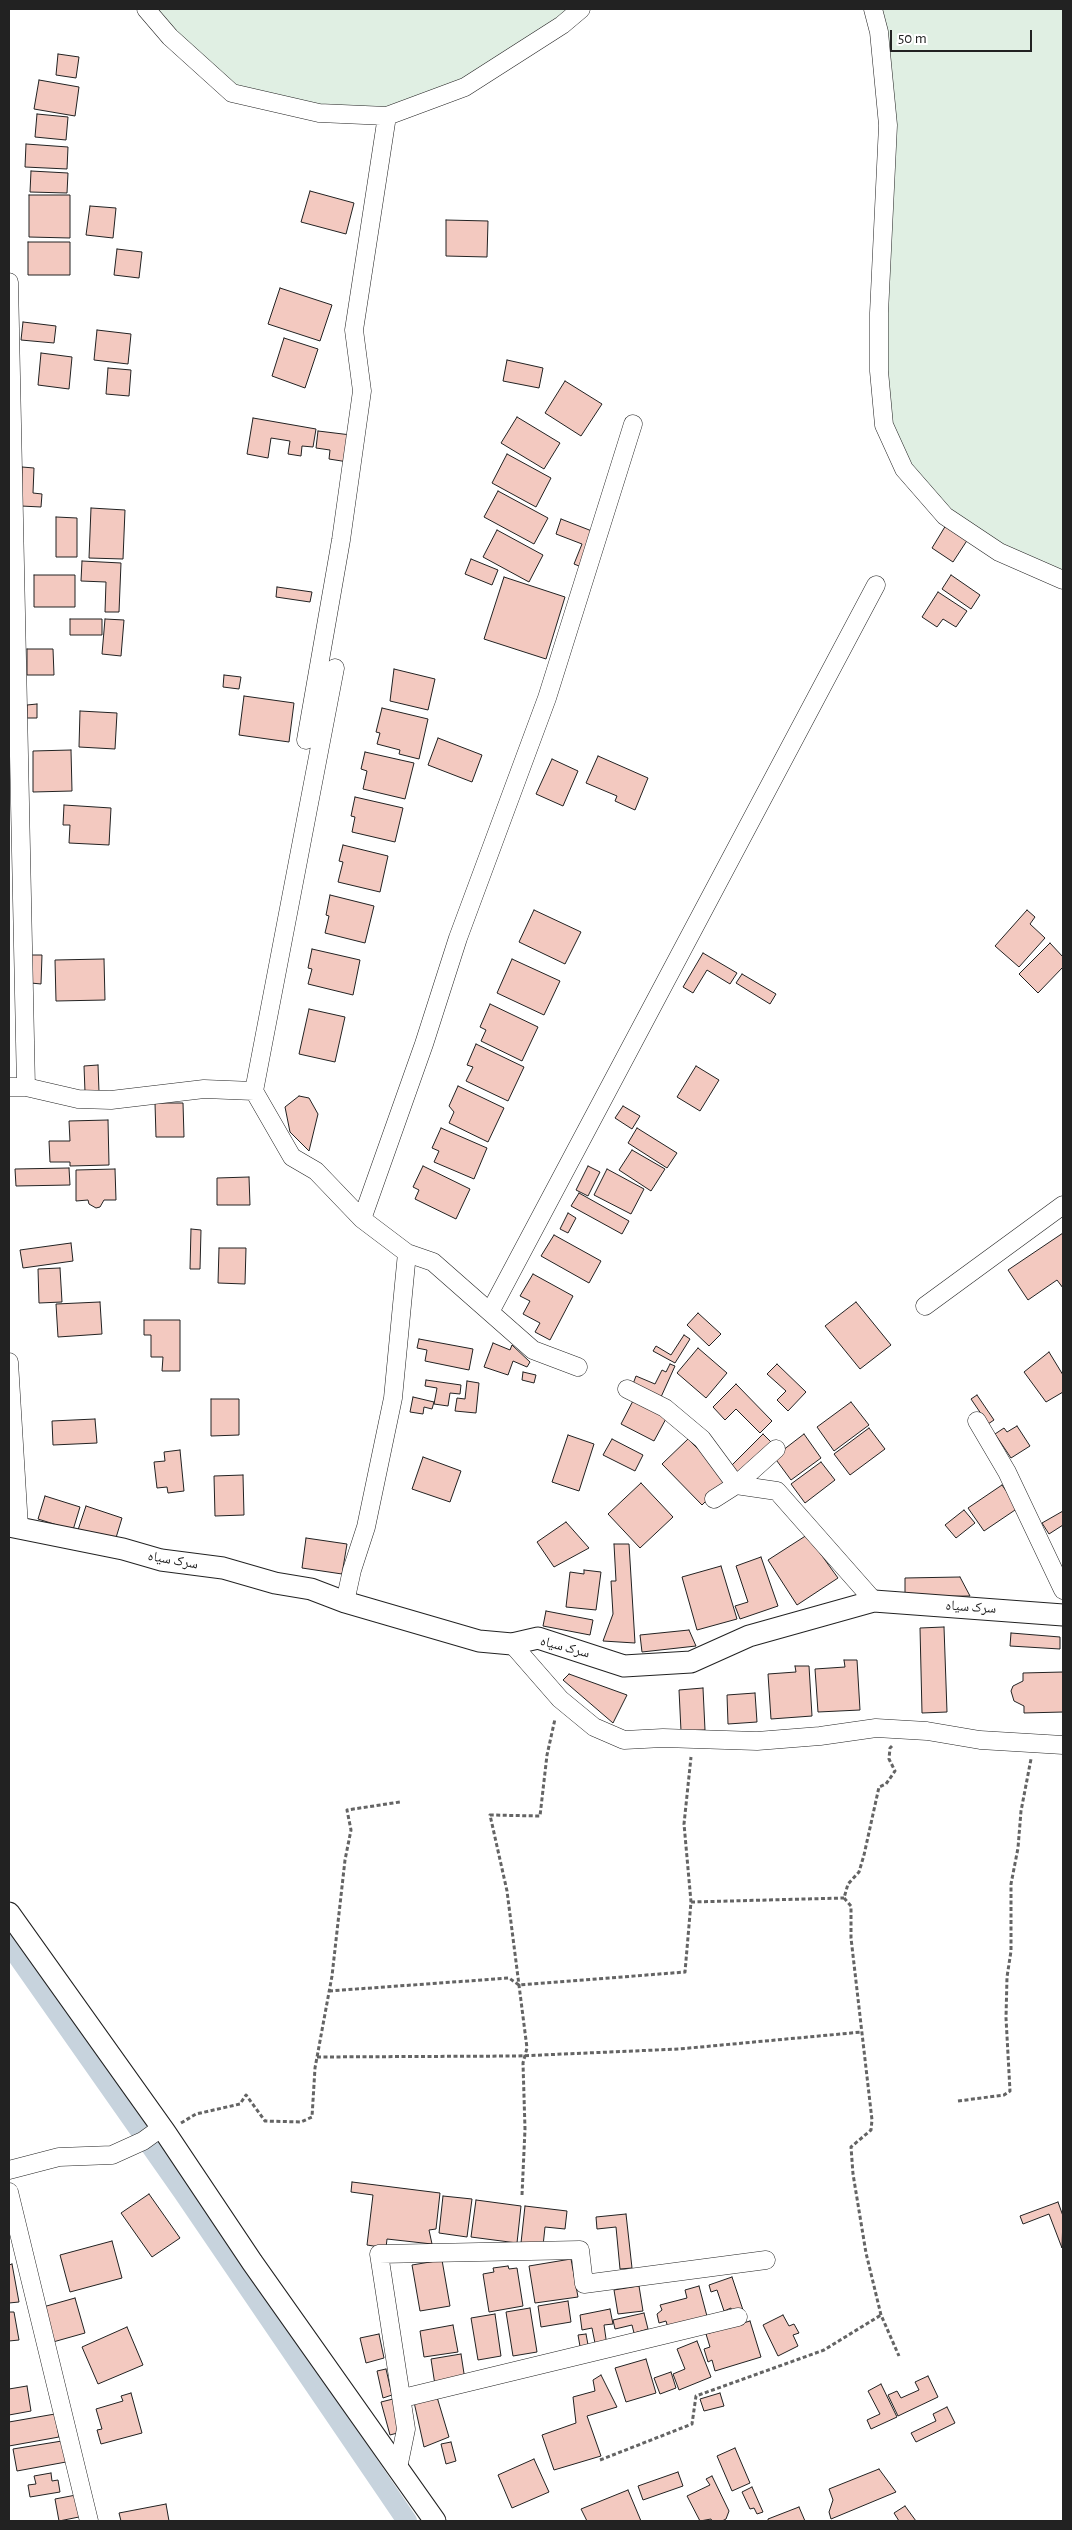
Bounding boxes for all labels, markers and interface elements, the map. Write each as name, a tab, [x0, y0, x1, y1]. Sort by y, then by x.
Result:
scale bar	[892, 20, 1034, 52]
text: 50 m	[898, 31, 927, 46]
street label: سرک سیاه	[147, 1547, 199, 1573]
street label: سرک سیاه	[945, 1597, 997, 1617]
street label: سرک سیاه	[538, 1632, 592, 1662]

